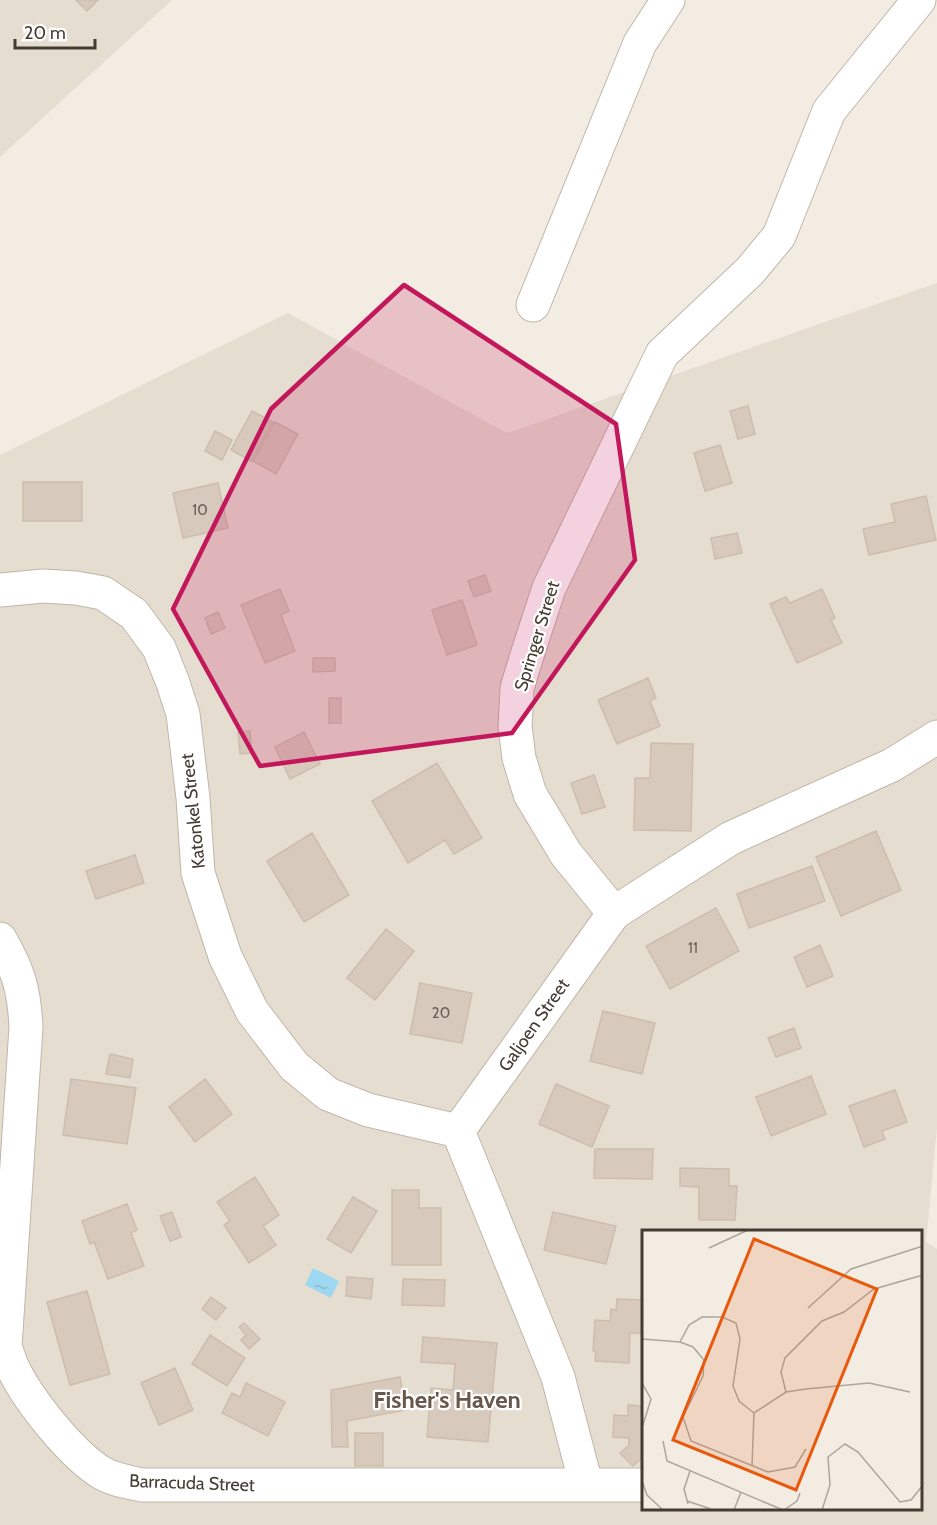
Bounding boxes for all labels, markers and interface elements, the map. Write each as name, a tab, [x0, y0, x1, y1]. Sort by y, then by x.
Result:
scale bar	[15, 12, 94, 50]
text: 20 m	[24, 22, 66, 44]
house number: 10	[192, 501, 208, 519]
street label: Springer Street	[510, 578, 564, 694]
street label: Katonkel Street	[176, 752, 210, 870]
house number: 11	[688, 939, 698, 957]
street label: Galjoen Street	[494, 974, 574, 1076]
house number: 20	[432, 1004, 450, 1022]
inset map	[642, 1230, 922, 1510]
district label: Fisher's Haven	[373, 1385, 521, 1414]
street label: Barracuda Street	[129, 1470, 255, 1496]

